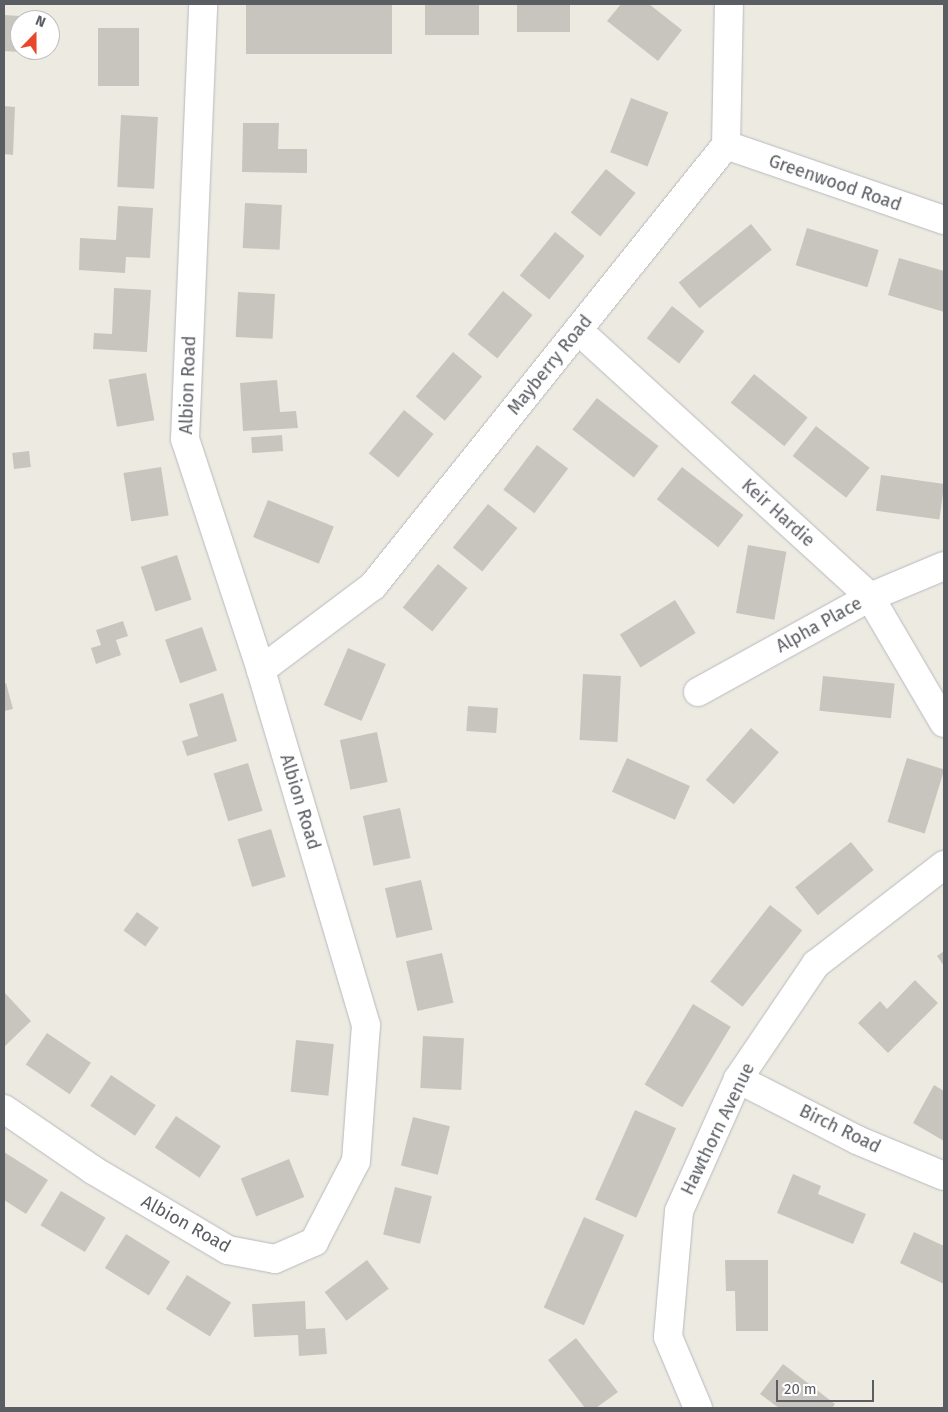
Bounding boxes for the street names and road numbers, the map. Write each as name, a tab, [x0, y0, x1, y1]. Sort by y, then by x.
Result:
street label: Greenwood Road	[766, 150, 904, 216]
street label: Mayberry Road	[503, 311, 597, 419]
street label: Albion Road	[175, 335, 201, 435]
street label: Keir Hardie	[737, 475, 819, 551]
street label: Alpha Place	[772, 593, 866, 657]
street label: Albion Road	[275, 752, 325, 852]
street label: Hawthorn Avenue	[677, 1059, 759, 1199]
street label: Birch Road	[796, 1100, 884, 1158]
street label: Albion Road	[138, 1191, 234, 1257]

